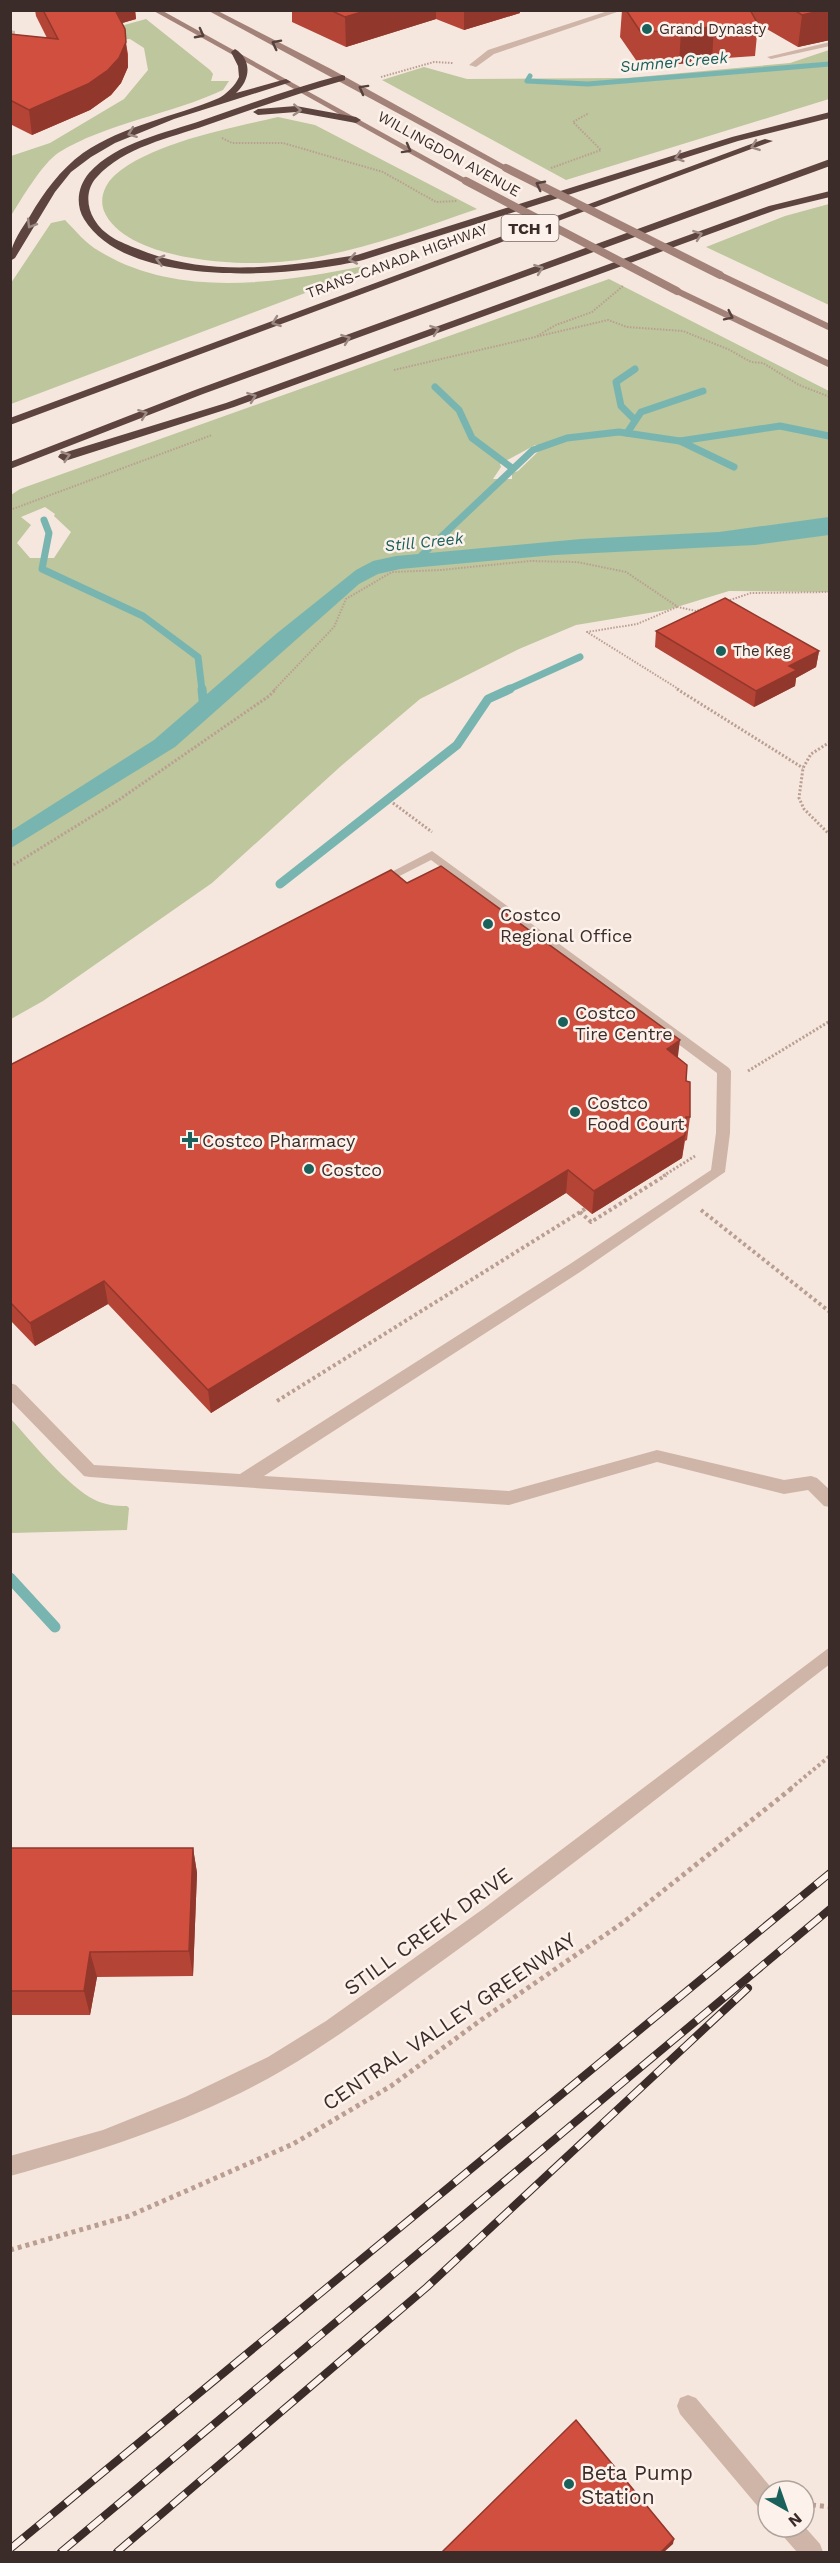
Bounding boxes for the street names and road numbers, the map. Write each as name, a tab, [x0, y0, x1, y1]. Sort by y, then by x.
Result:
street label: WILLINGDON AVENUE	[375, 107, 523, 201]
road number: TCH 1	[502, 215, 558, 241]
street label: TRANS-CANADA HIGHWAY	[304, 220, 491, 302]
street label: STILL CREEK DRIVE	[339, 1862, 517, 2000]
street label: CENTRAL VALLEY GREENWAY	[317, 1927, 581, 2115]

